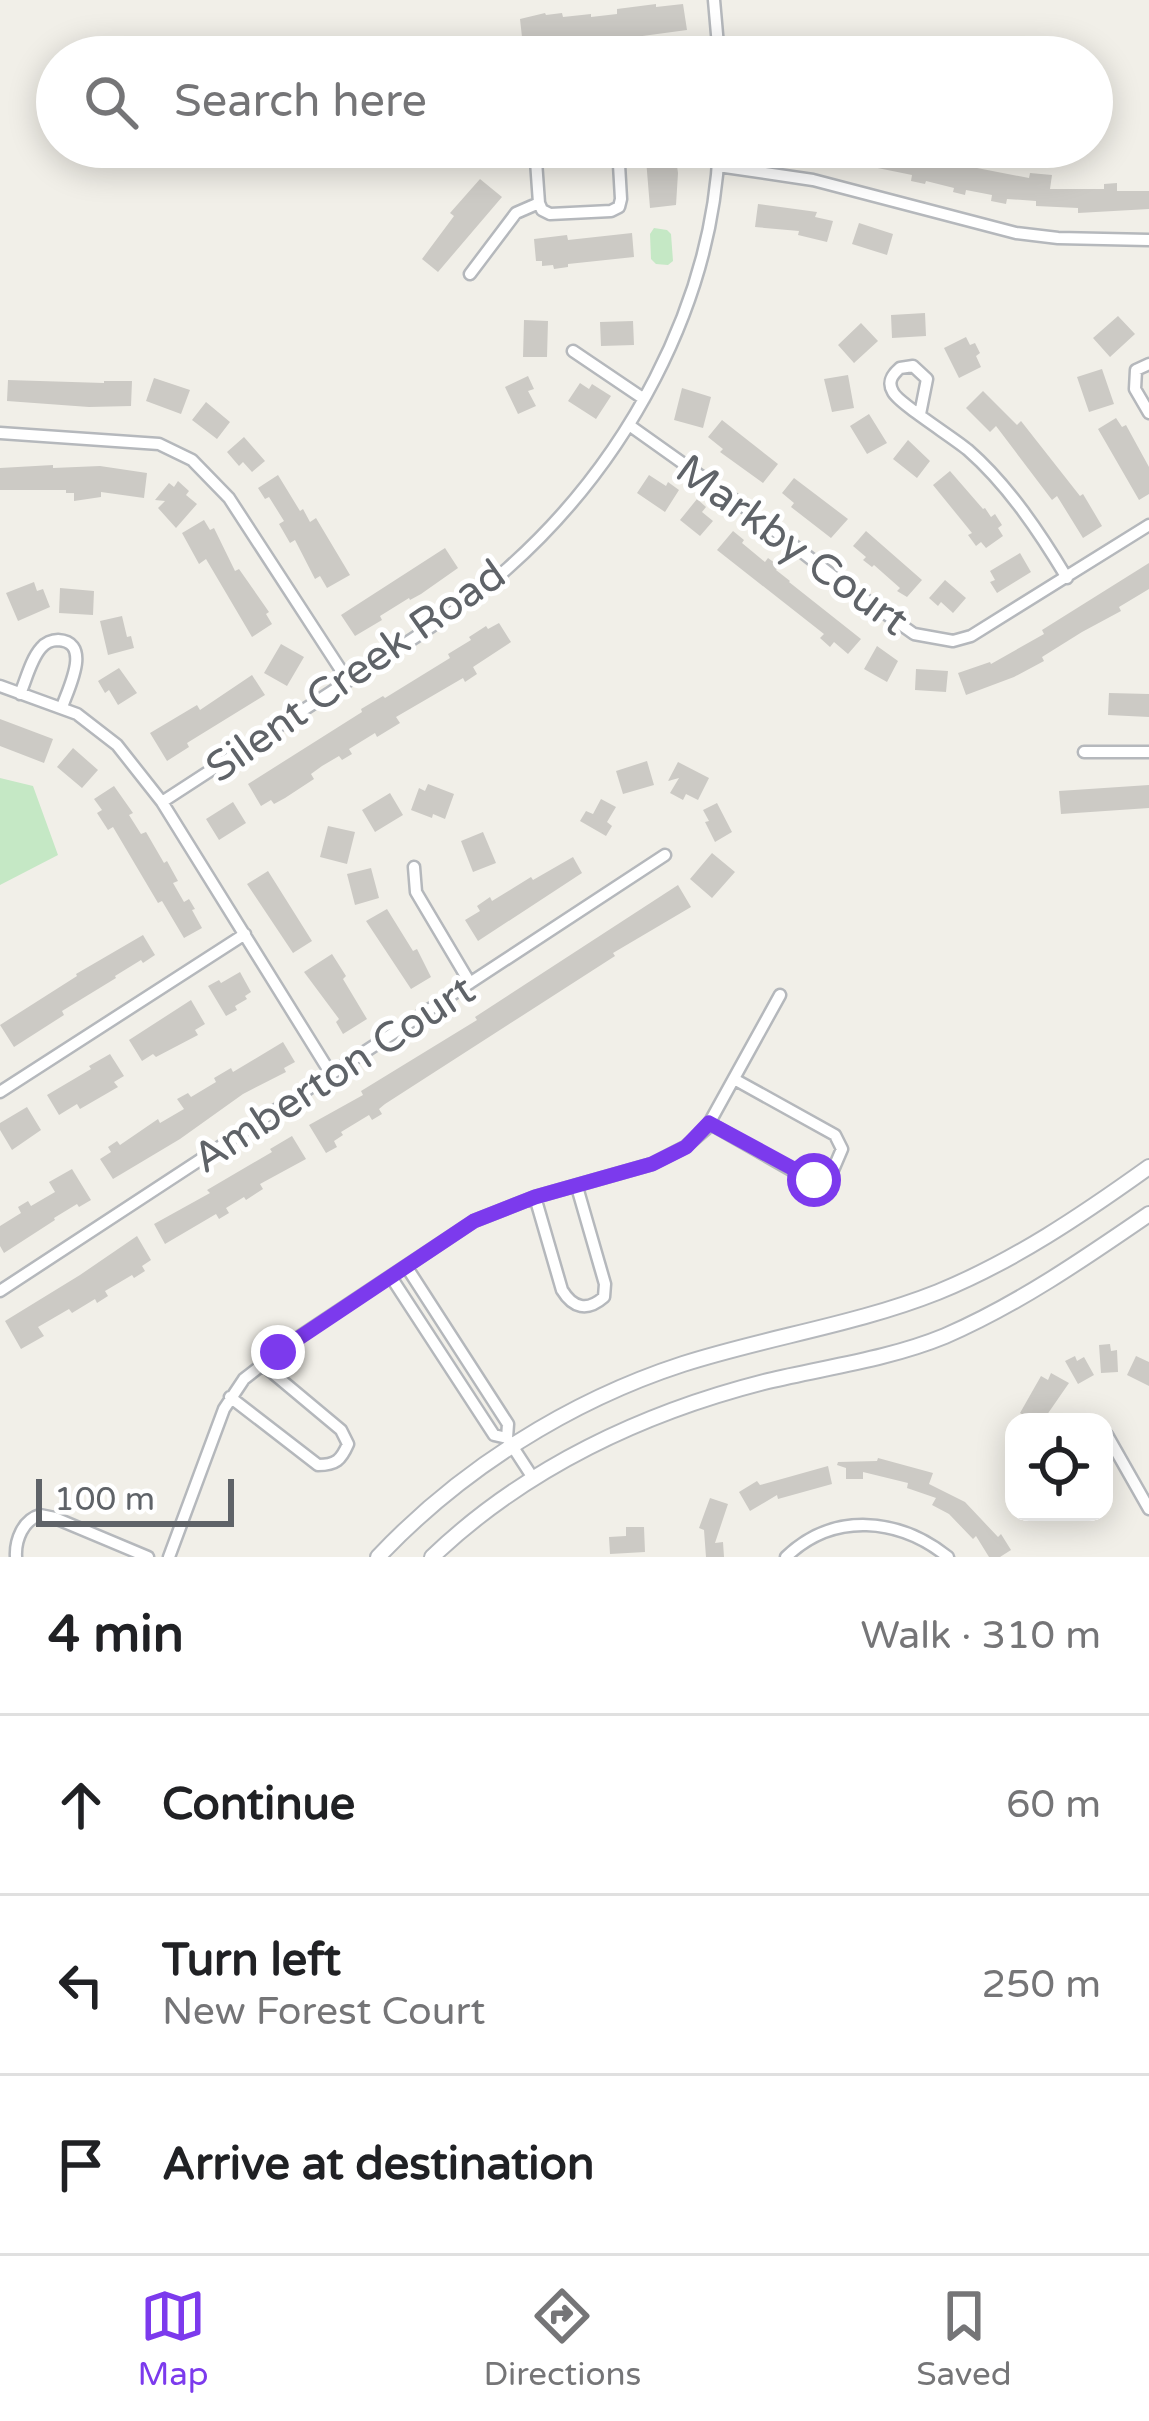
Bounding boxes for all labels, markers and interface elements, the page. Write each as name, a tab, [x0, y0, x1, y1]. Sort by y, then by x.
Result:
search box	[36, 36, 1113, 168]
icon: search	[78, 69, 144, 135]
text: Search here	[174, 75, 427, 129]
street label: Markby Court	[666, 444, 918, 647]
street label: Silent Creek Road	[196, 549, 515, 793]
street label: Amberton Court	[183, 964, 484, 1184]
route start	[787, 1153, 841, 1207]
route end	[251, 1325, 305, 1379]
map controls	[1005, 1413, 1113, 1521]
button: locate	[1005, 1413, 1113, 1521]
scale bar	[36, 1473, 234, 1526]
text: 100 m	[54, 1480, 155, 1519]
text: 4 min	[48, 1604, 184, 1666]
text: Walk · 310 m	[860, 1612, 1101, 1659]
icon: ahead	[48, 1772, 114, 1838]
text: Continue	[162, 1778, 355, 1832]
text: 60 m	[1006, 1781, 1101, 1828]
text: Turn left	[162, 1934, 341, 1988]
icon: left	[48, 1952, 114, 2018]
text: 250 m	[982, 1961, 1101, 2008]
text: New Forest Court	[162, 1988, 485, 2035]
icon: arrive	[48, 2132, 114, 2198]
text: Arrive at destination	[162, 2138, 594, 2192]
tab: Map	[137, 2283, 209, 2394]
tab: Directions	[483, 2283, 641, 2394]
tab: Saved	[916, 2283, 1012, 2394]

